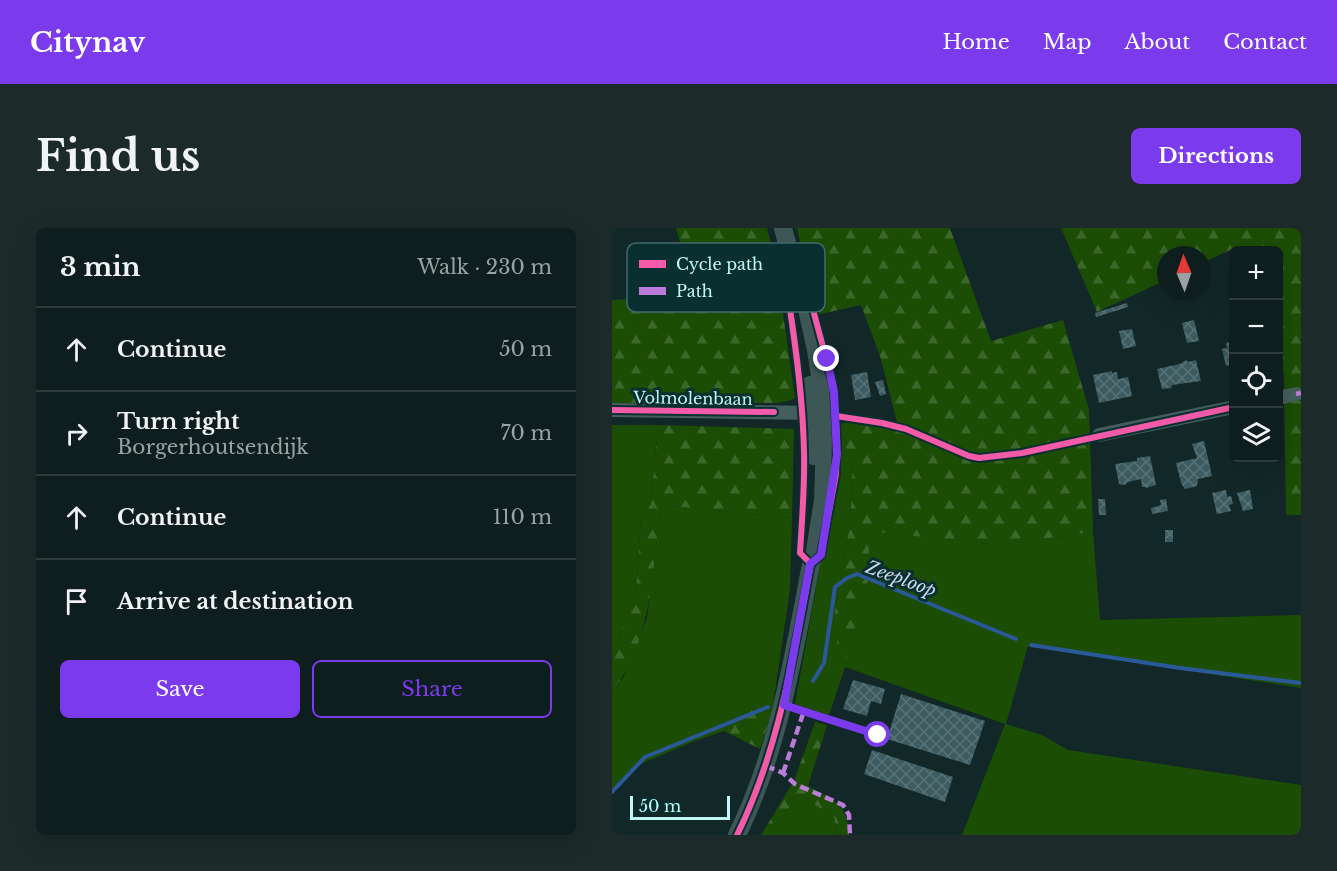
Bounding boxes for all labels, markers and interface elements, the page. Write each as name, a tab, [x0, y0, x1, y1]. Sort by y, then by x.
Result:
text: Citynav	[30, 25, 145, 60]
text: Home	[943, 29, 1010, 55]
text: Map	[1043, 29, 1091, 55]
text: About	[1124, 29, 1190, 55]
text: Contact	[1223, 29, 1307, 55]
button: Directions	[1131, 128, 1301, 184]
text: Find us	[36, 130, 200, 182]
legend	[627, 243, 825, 312]
north arrow	[1157, 246, 1211, 300]
map controls	[1229, 246, 1283, 462]
button: +	[1229, 246, 1283, 300]
text: 3 min	[60, 251, 141, 283]
text: Cycle path	[676, 254, 763, 274]
text: Walk · 230 m	[417, 255, 552, 279]
text: Path	[676, 281, 713, 301]
button: −	[1229, 300, 1283, 354]
icon: ahead	[60, 333, 93, 366]
text: Continue	[117, 336, 226, 363]
text: 50 m	[499, 337, 552, 361]
route end	[813, 345, 839, 371]
button: locate	[1229, 354, 1283, 408]
street label: Volmolenbaan	[632, 387, 753, 409]
text: Turn right	[117, 408, 239, 435]
button: layers	[1229, 408, 1283, 462]
icon: right	[60, 417, 93, 450]
text: 70 m	[500, 421, 552, 445]
text: Borgerhoutsendijk	[117, 435, 309, 459]
icon: ahead	[60, 501, 93, 534]
text: Continue	[117, 504, 226, 531]
text: 110 m	[493, 505, 552, 529]
water label: Zeeploop	[862, 556, 939, 602]
icon: arrive	[60, 585, 93, 618]
text: Arrive at destination	[117, 588, 354, 615]
button: Save	[60, 660, 300, 718]
button: Share	[312, 660, 552, 718]
route start	[864, 721, 890, 747]
scale bar	[630, 793, 730, 820]
text: 50 m	[639, 796, 681, 816]

